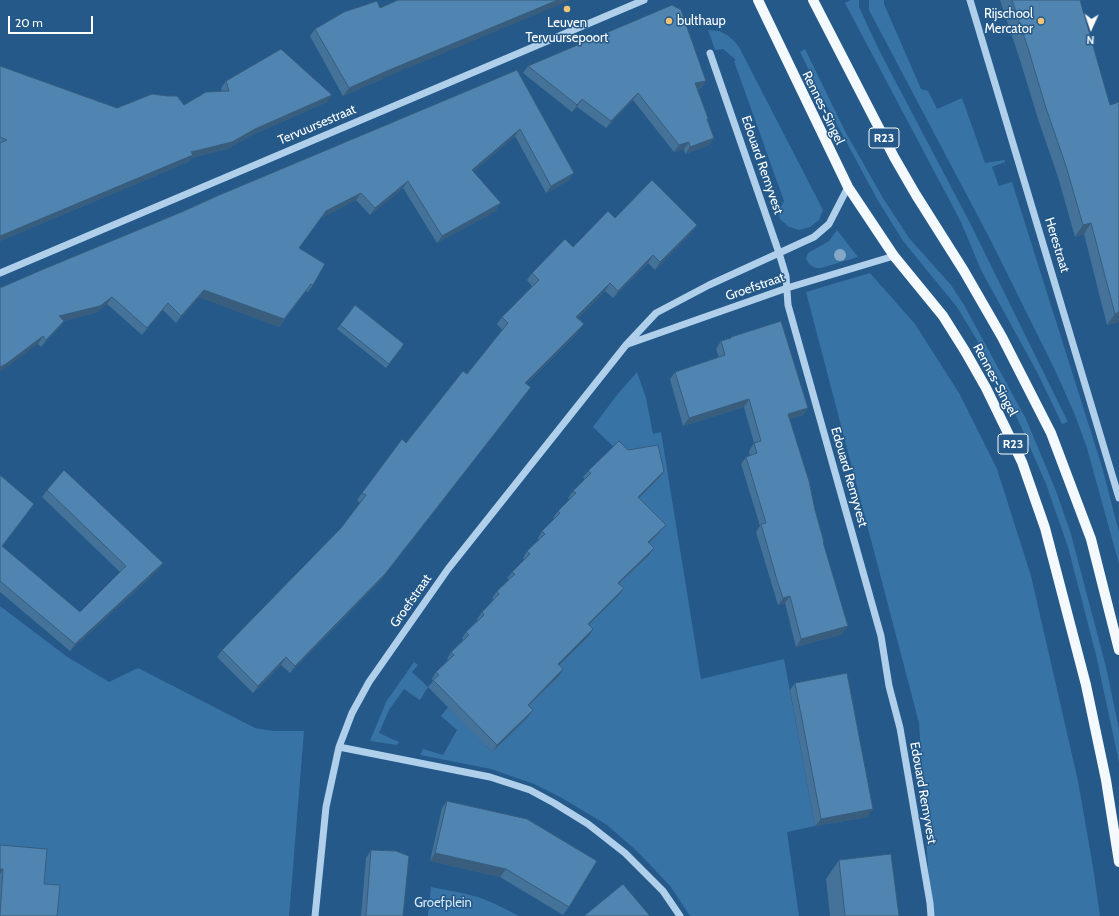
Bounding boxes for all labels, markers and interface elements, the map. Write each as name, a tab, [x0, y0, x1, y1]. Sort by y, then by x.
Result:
marker: Leuven Tervuursepoort	[562, 4, 572, 14]
place label: Rijschool Mercator	[984, 6, 1033, 37]
scale bar	[10, 8, 95, 34]
north arrow	[1071, 8, 1111, 48]
place label: bulthaup	[677, 13, 726, 29]
text: 20 m	[15, 15, 43, 30]
place label: Leuven Tervuursepoort	[526, 15, 608, 46]
marker: bulthaup	[664, 16, 674, 26]
marker: Rijschool Mercator	[1036, 16, 1046, 26]
text: N	[1086, 33, 1095, 47]
street label: Rennes-Singel	[798, 69, 848, 147]
street label: Tervuursestraat	[276, 102, 358, 148]
street label: Edouard Remyvest	[738, 114, 786, 216]
road number: R23	[869, 128, 899, 148]
street label: Herestraat	[1041, 216, 1073, 274]
street label: Groefstraat	[724, 270, 786, 304]
street label: Rennes-Singel	[969, 341, 1021, 419]
street label: Edouard Remyvest	[827, 425, 871, 529]
road number: R23	[998, 434, 1028, 454]
street label: Groefstraat	[387, 571, 435, 631]
street label: Edouard Remyvest	[906, 741, 940, 845]
park label: Groefplein	[414, 895, 472, 911]

